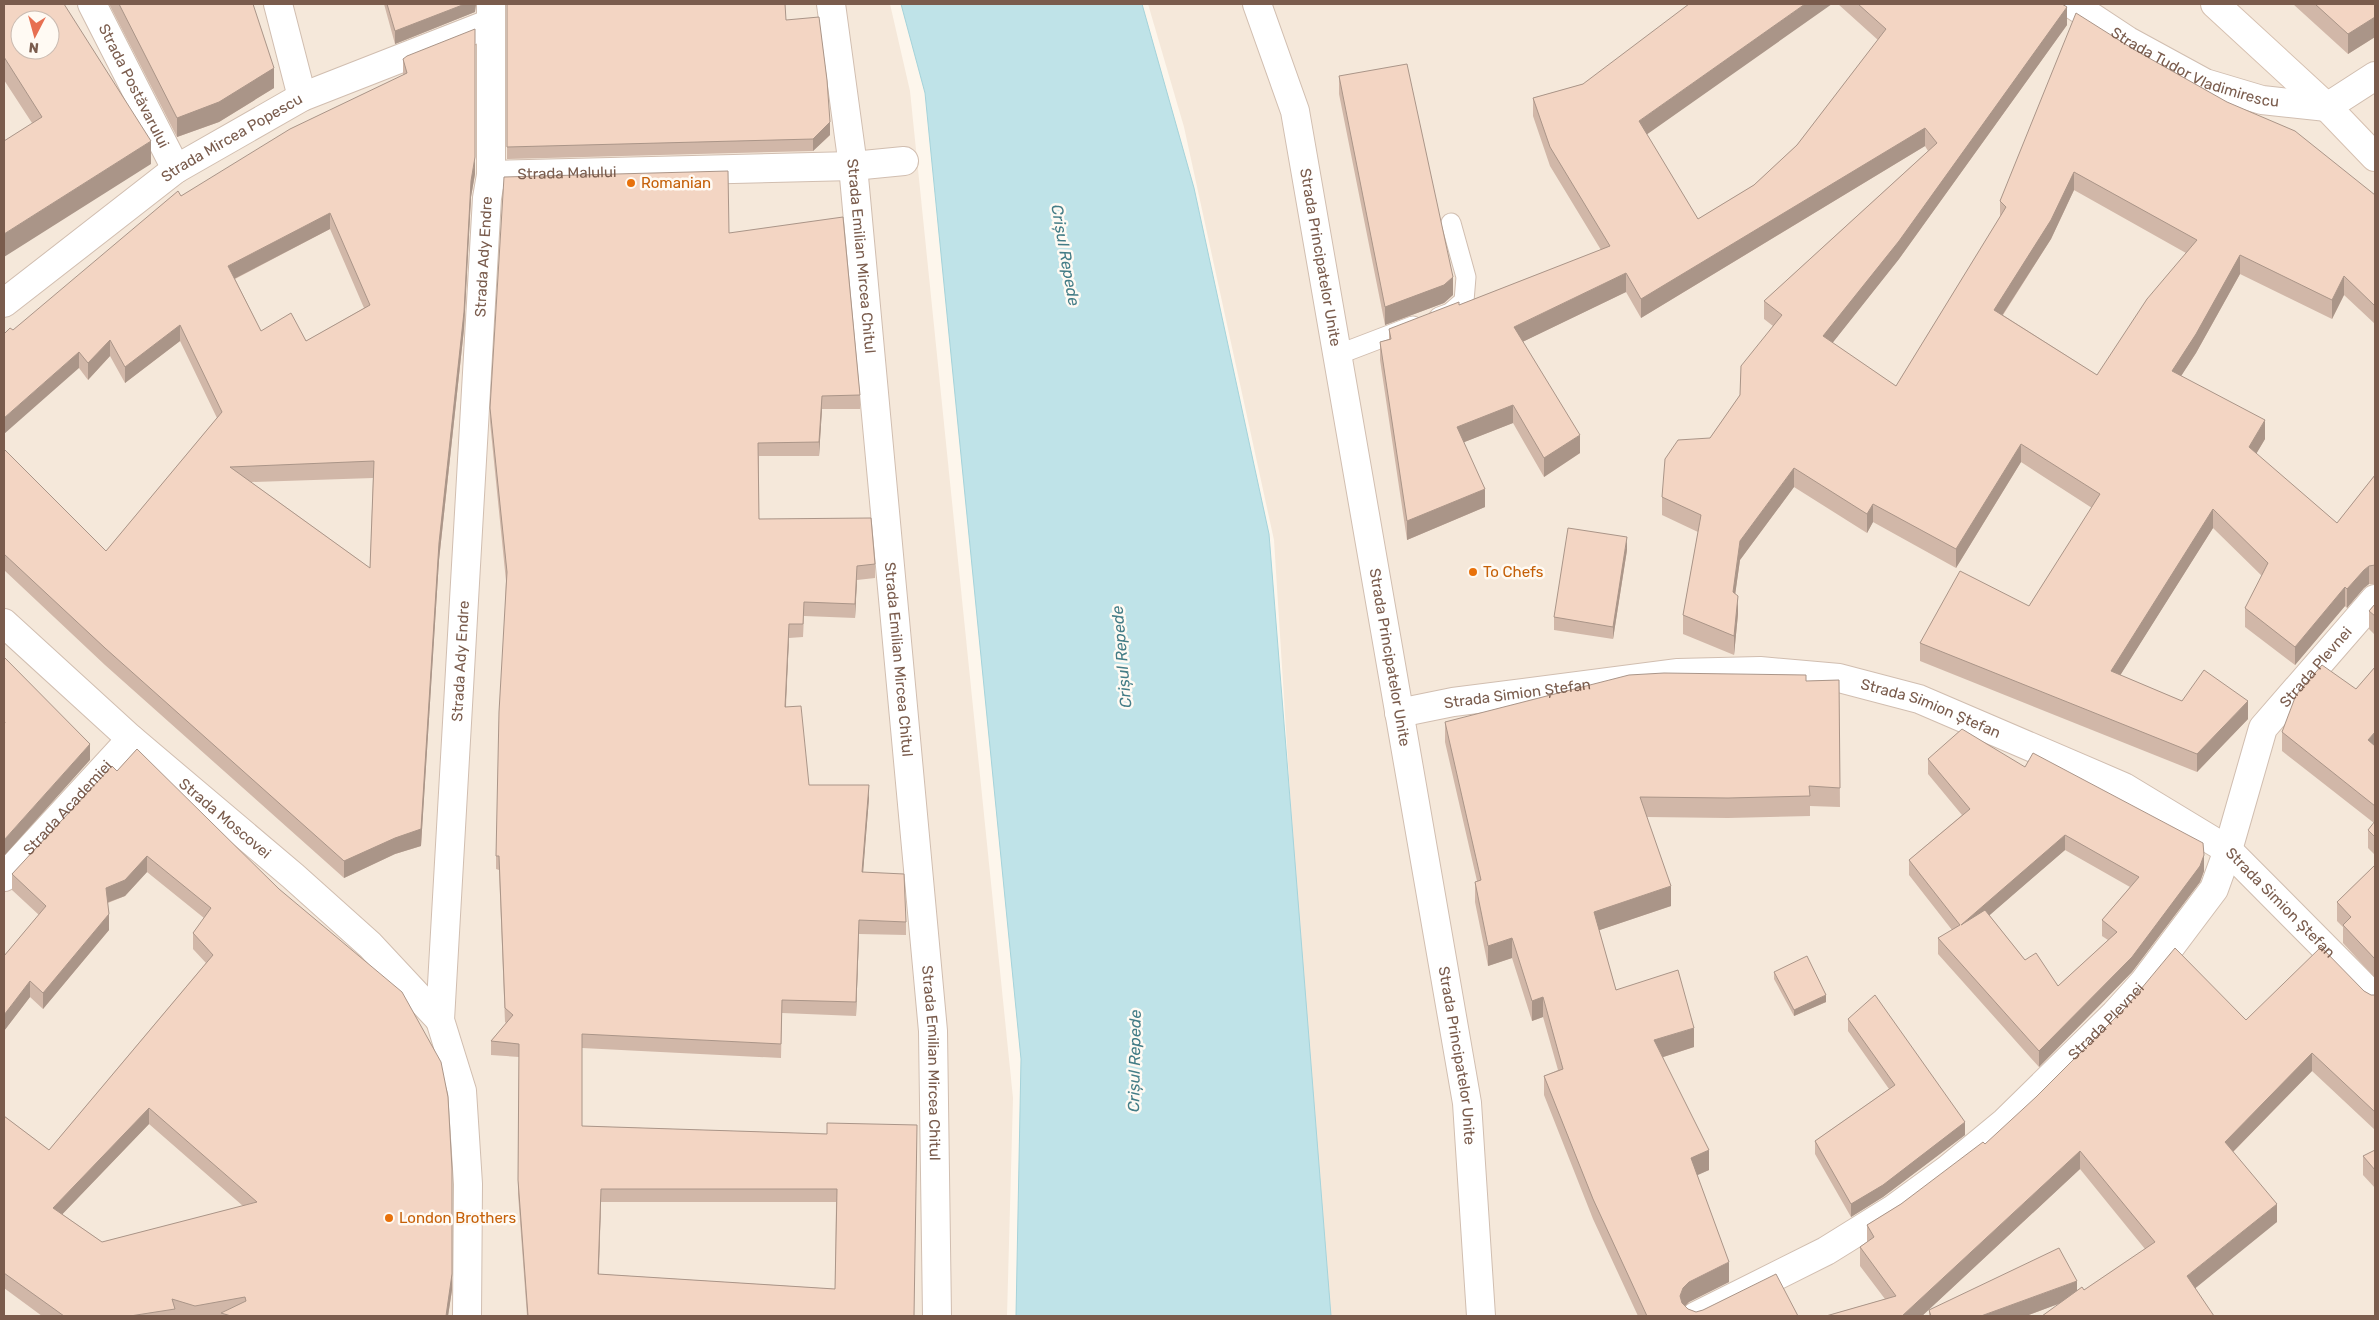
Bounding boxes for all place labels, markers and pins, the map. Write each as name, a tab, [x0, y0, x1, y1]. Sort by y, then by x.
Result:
place label: Romanian	[641, 174, 711, 192]
marker: Romanian	[625, 177, 637, 189]
place label: To Chefs	[1483, 563, 1544, 581]
marker: To Chefs	[1467, 566, 1479, 578]
place label: London Brothers	[399, 1209, 516, 1227]
marker: London Brothers	[383, 1212, 395, 1224]

